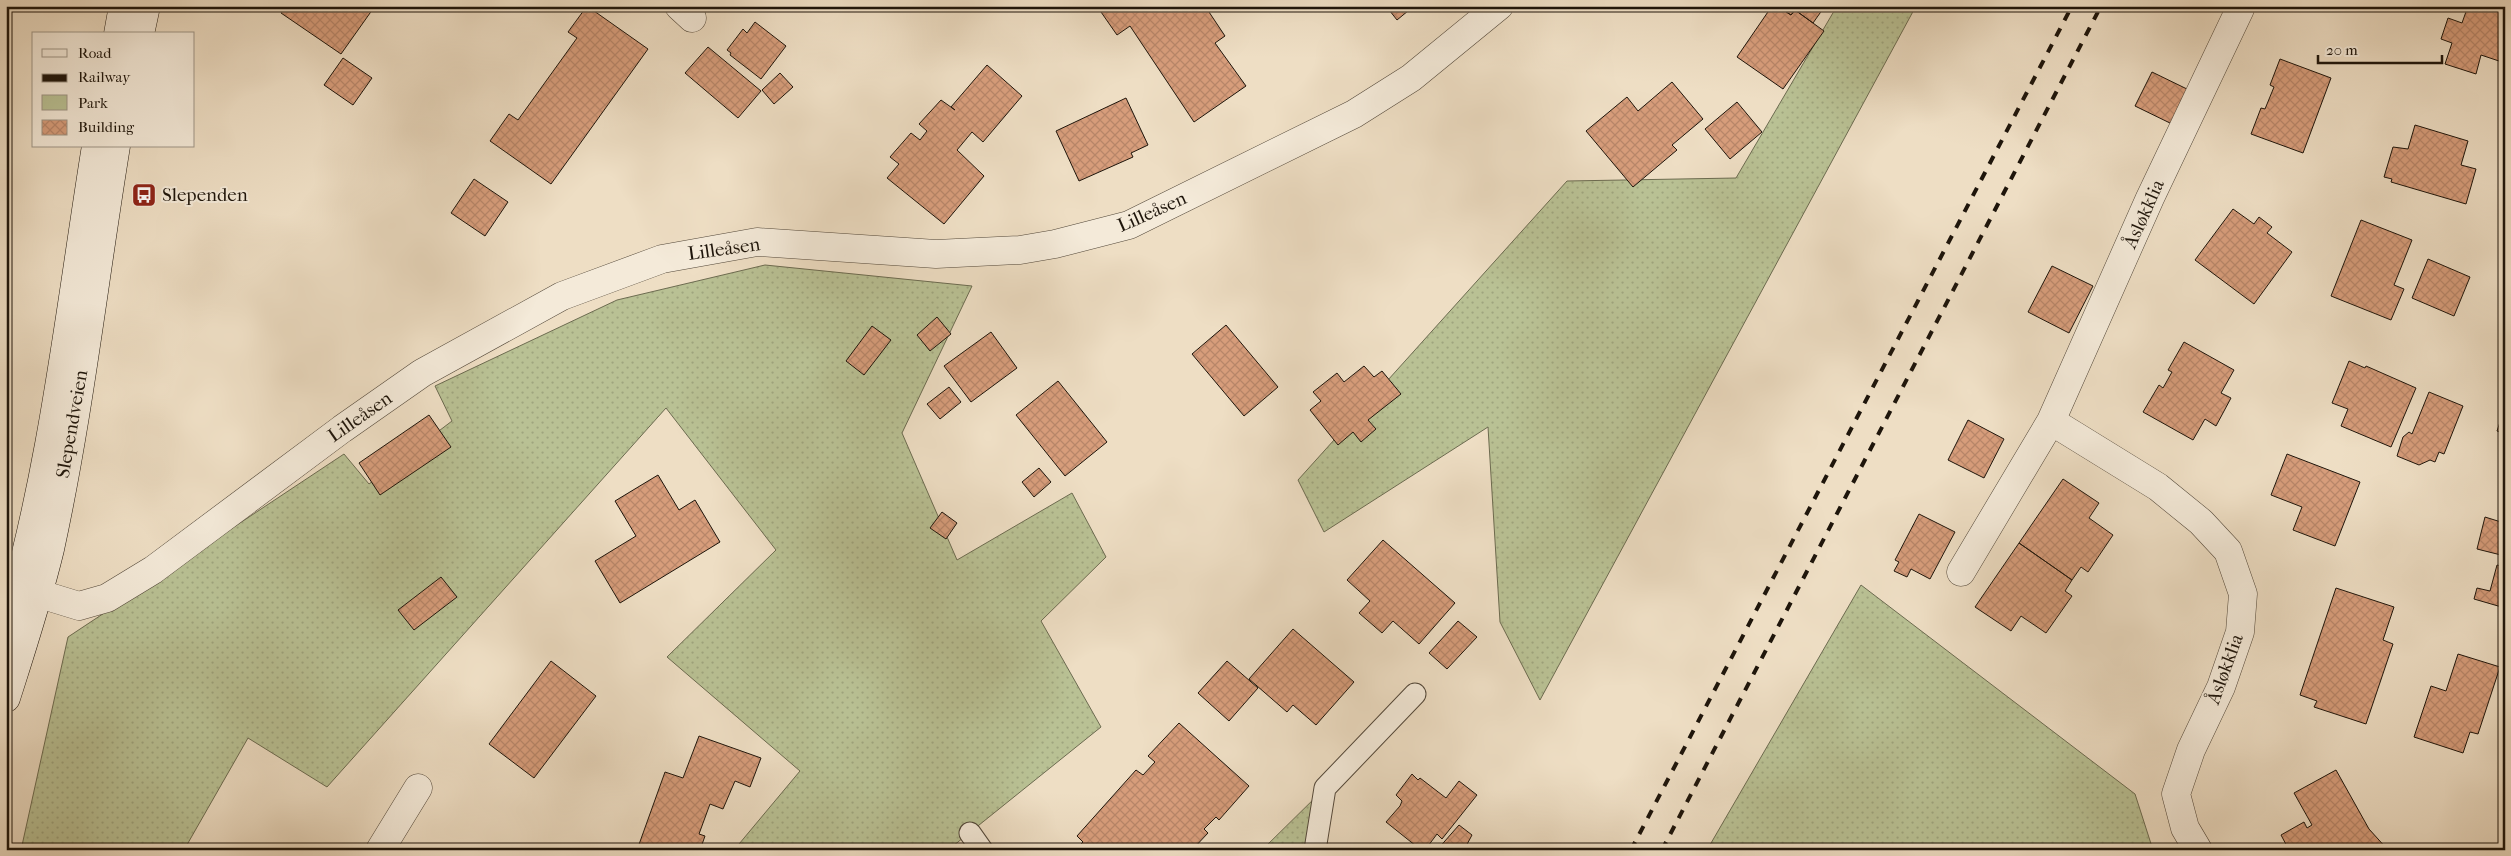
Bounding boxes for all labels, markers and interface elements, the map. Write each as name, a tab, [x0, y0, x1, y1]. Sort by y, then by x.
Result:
legend	[32, 32, 195, 148]
scale bar	[2318, 32, 2442, 64]
text: 20 m	[2326, 41, 2358, 59]
text: Road	[78, 44, 112, 62]
text: Railway	[78, 68, 131, 86]
text: Park	[78, 94, 108, 112]
text: Building	[78, 118, 135, 136]
street label: Åsløkklia	[2119, 176, 2169, 253]
bus stop icon: Slependen	[131, 182, 157, 208]
place label: Slependen	[162, 184, 248, 206]
street label: Lilleåsen	[1114, 187, 1190, 237]
street label: Lilleåsen	[686, 233, 762, 265]
street label: Slependveien	[52, 368, 92, 480]
street label: Lilleåsen	[324, 387, 396, 447]
street label: Åsløkklia	[2202, 631, 2248, 708]

